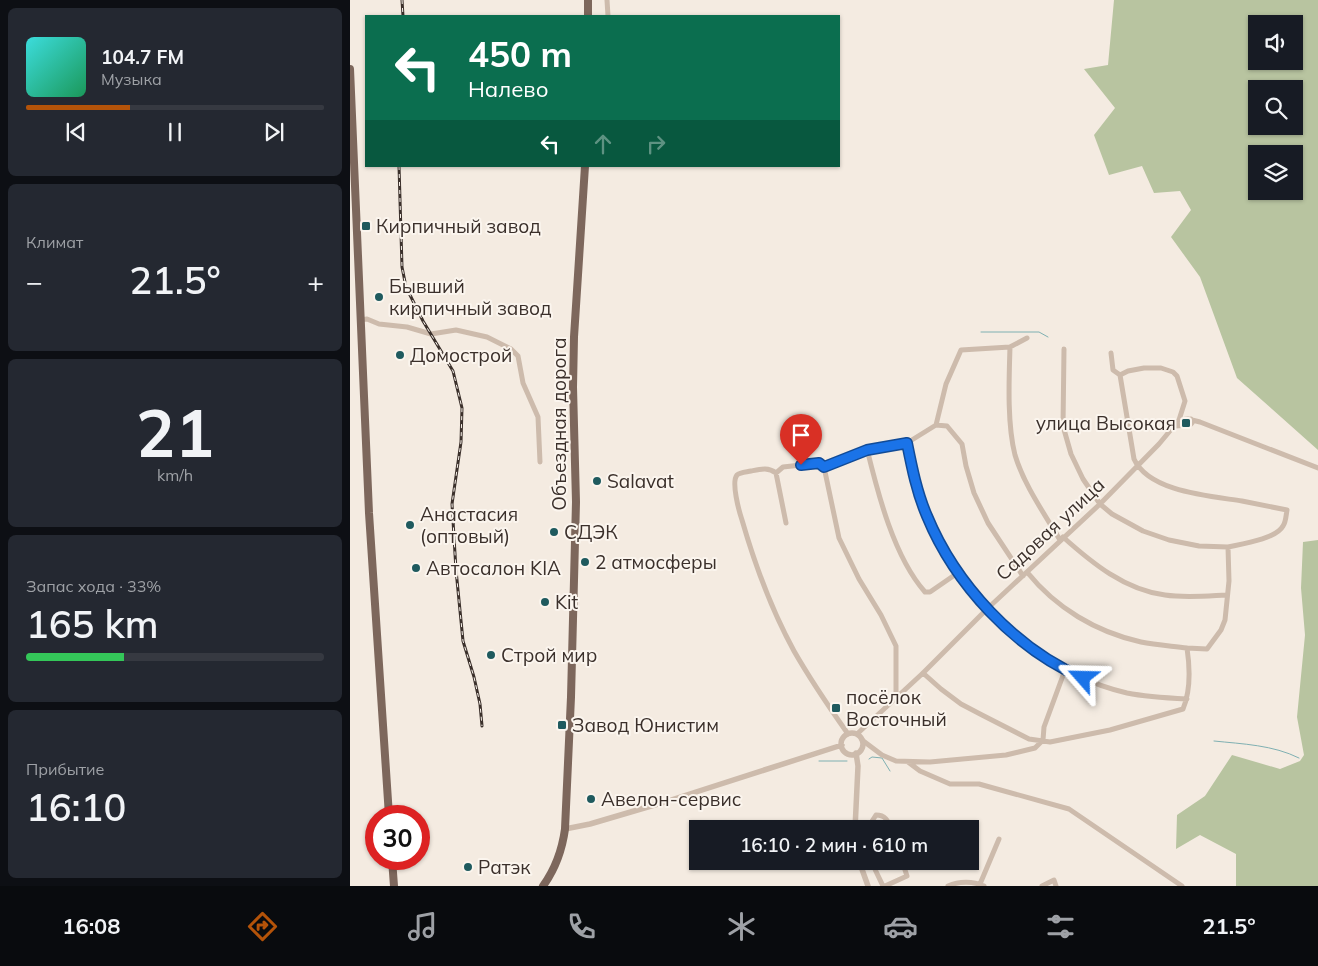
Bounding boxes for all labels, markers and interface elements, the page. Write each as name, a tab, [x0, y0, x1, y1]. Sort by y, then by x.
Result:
map controls	[1248, 15, 1303, 200]
button: sound	[1248, 15, 1303, 70]
text: 450 m	[468, 32, 572, 76]
icon: left	[385, 35, 450, 100]
text: 104.7 FM	[101, 45, 184, 69]
text: Музыка	[101, 69, 162, 89]
text: Налево	[468, 75, 548, 103]
button: search	[1248, 80, 1303, 135]
icon: previous	[62, 118, 90, 146]
icon: pause	[161, 118, 189, 146]
icon: next	[260, 118, 288, 146]
icon: left	[536, 130, 564, 158]
icon: ahead	[589, 130, 617, 158]
icon: right	[642, 130, 670, 158]
button: layers	[1248, 145, 1303, 200]
place label: Кирпичный завод	[376, 214, 541, 238]
marker: Кирпичный завод	[360, 220, 372, 232]
text: Климат	[26, 232, 83, 252]
text: 21.5°	[129, 256, 221, 304]
text: −	[26, 264, 43, 299]
text: +	[307, 264, 324, 299]
place label: Бывший кирпичный завод	[389, 274, 552, 320]
marker: Бывший кирпичный завод	[373, 291, 385, 303]
street label: Объездная дорога	[547, 337, 571, 511]
place label: Домострой	[410, 343, 512, 367]
marker: Домострой	[394, 349, 406, 361]
text: 21	[136, 392, 214, 473]
place label: улица Высокая	[1036, 411, 1176, 435]
pin	[780, 414, 822, 465]
marker: улица Высокая	[1180, 417, 1192, 429]
icon: arrive	[787, 421, 815, 449]
text: km/h	[157, 465, 193, 485]
place label: Salavat	[607, 469, 674, 493]
street label: Садовая улица	[991, 473, 1109, 585]
marker: Salavat	[591, 475, 603, 487]
place label: Анастасия (оптовый)	[420, 502, 518, 548]
marker: Анастасия (оптовый)	[404, 519, 416, 531]
place label: СДЭК	[564, 520, 618, 544]
marker: СДЭК	[548, 526, 560, 538]
place label: 2 атмосферы	[595, 550, 717, 574]
place label: Автосалон KIA	[426, 556, 561, 580]
marker: 2 атмосферы	[579, 556, 591, 568]
marker: Автосалон KIA	[410, 562, 422, 574]
text: Запас хода · 33%	[26, 576, 161, 596]
place label: Kit	[555, 590, 579, 614]
marker: Kit	[539, 596, 551, 608]
text: 165 km	[26, 600, 159, 648]
place label: Строй мир	[501, 643, 597, 667]
marker: Строй мир	[485, 649, 497, 661]
position arrow	[1056, 651, 1108, 703]
place label: посёлок Восточный	[846, 685, 947, 731]
marker: посёлок Восточный	[830, 702, 842, 714]
place label: Завод Юнистим	[572, 713, 719, 737]
marker: Завод Юнистим	[556, 719, 568, 731]
text: Прибытие	[26, 759, 104, 779]
text: 16:10	[26, 783, 126, 831]
place label: Авелон-сервис	[601, 787, 741, 811]
marker: Авелон-сервис	[585, 793, 597, 805]
speed limit sign: 30	[365, 805, 430, 870]
text: 16:10 · 2 мин · 610 m	[740, 833, 928, 857]
place label: Ратэк	[478, 855, 531, 879]
marker: Ратэк	[462, 861, 474, 873]
icon: directions	[245, 909, 280, 944]
icon: music	[405, 909, 440, 944]
icon: phone	[564, 909, 599, 944]
icon: climate	[724, 909, 759, 944]
icon: car	[883, 909, 918, 944]
icon: filters	[1043, 909, 1078, 944]
text: 16:08	[62, 912, 121, 940]
text: 21.5°	[1202, 912, 1256, 940]

